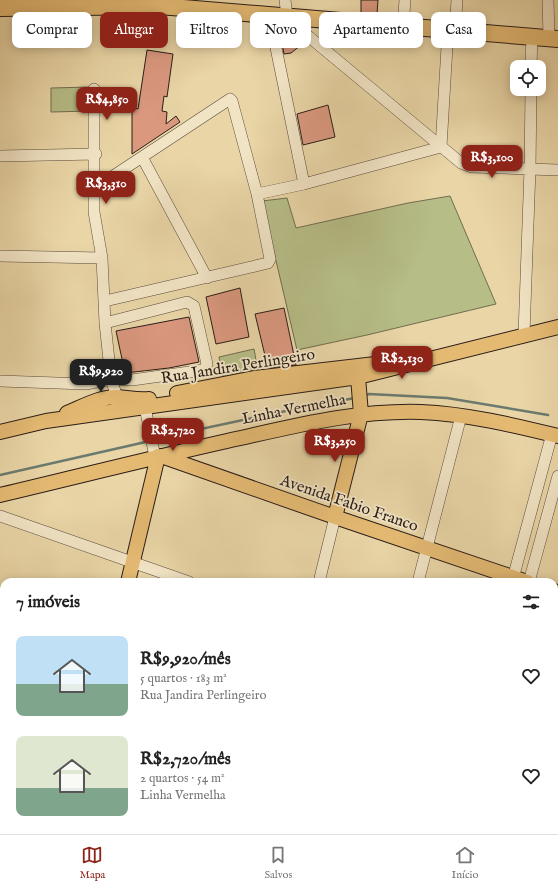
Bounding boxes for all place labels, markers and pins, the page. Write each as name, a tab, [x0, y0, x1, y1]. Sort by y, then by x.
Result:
pin: R$4,850	[70, 87, 144, 121]
pin: R$3,100	[455, 145, 529, 179]
pin: R$3,310	[69, 171, 143, 205]
pin: R$2,130	[365, 346, 439, 380]
pin: R$9,920	[64, 359, 138, 393]
pin: R$2,720	[136, 418, 210, 452]
pin: R$3,250	[298, 429, 372, 463]

